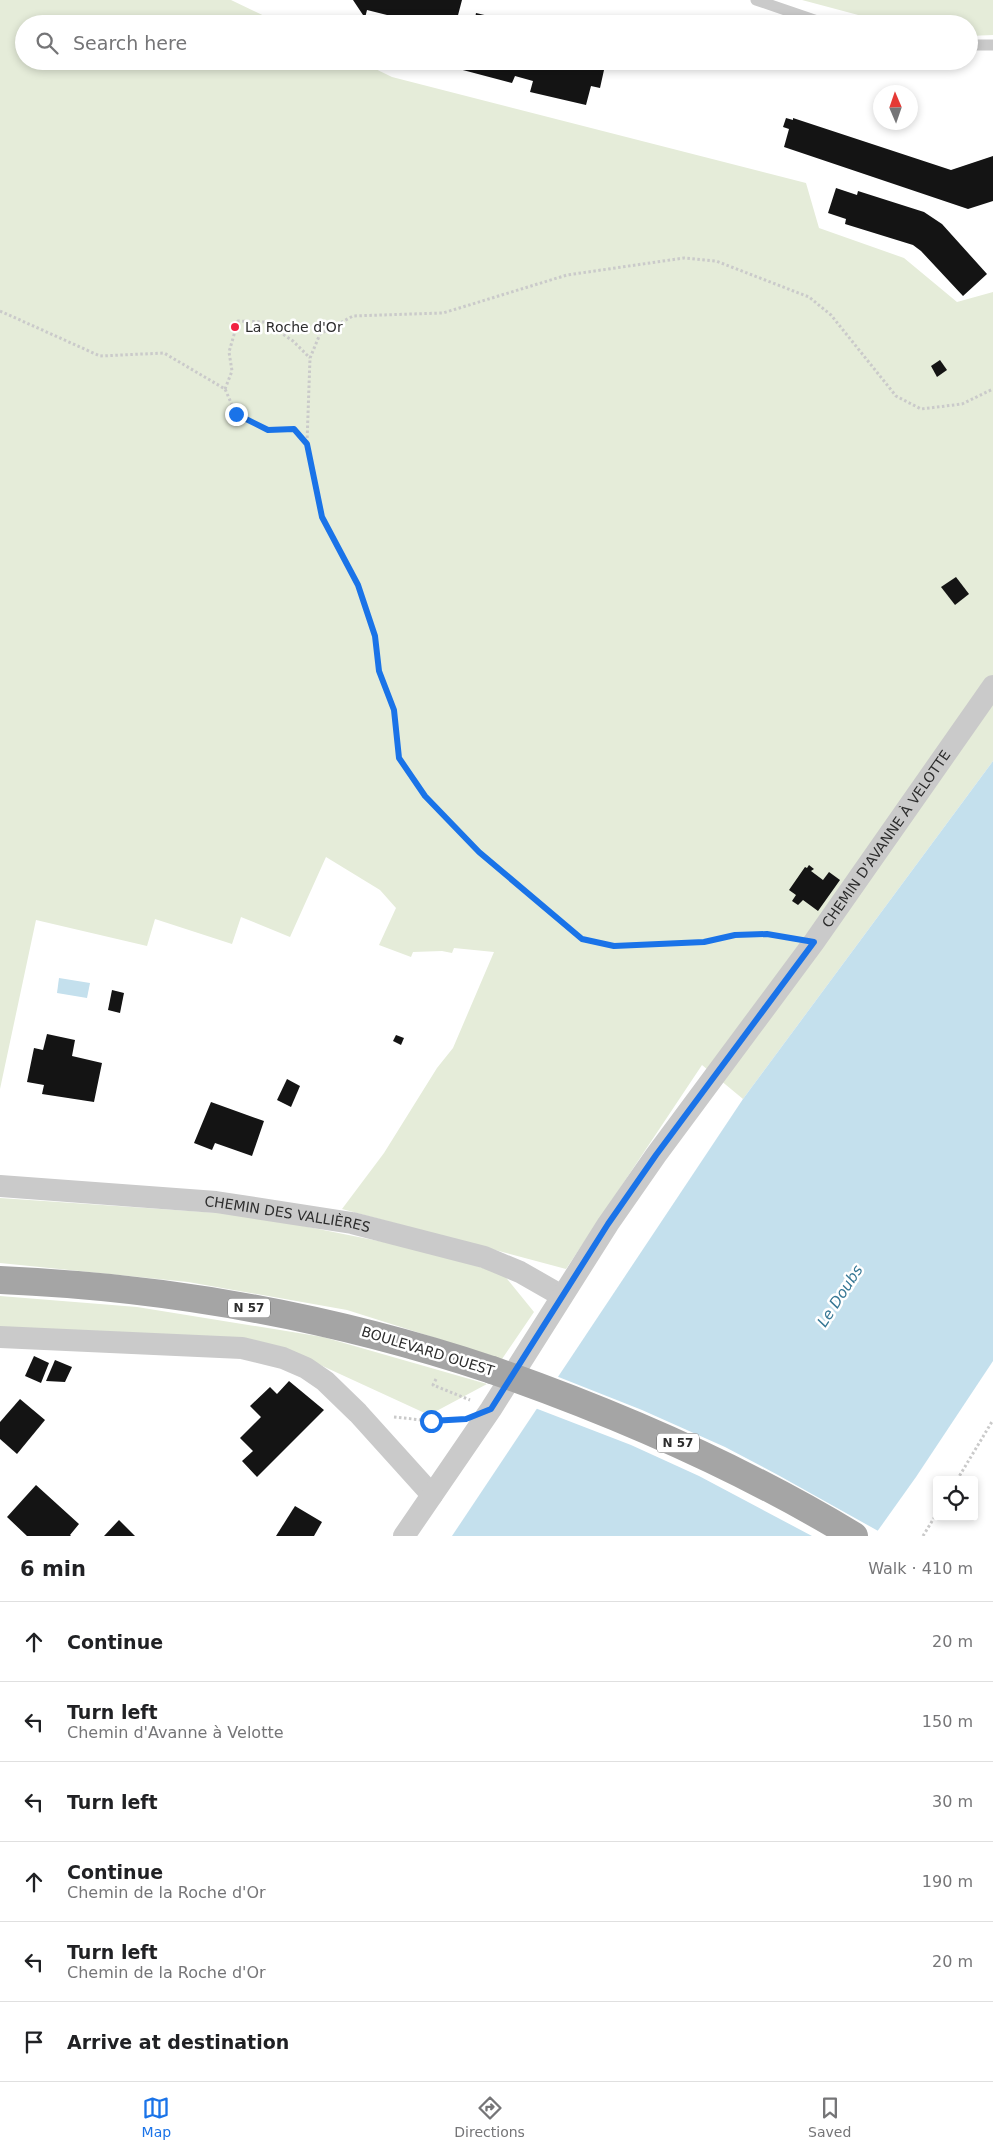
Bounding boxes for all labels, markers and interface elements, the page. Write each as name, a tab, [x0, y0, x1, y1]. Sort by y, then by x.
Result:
search box	[15, 15, 978, 70]
icon: search	[33, 29, 61, 57]
text: Search here	[73, 32, 187, 54]
north arrow	[873, 85, 918, 130]
place label: La Roche d'Or	[245, 319, 343, 335]
marker: La Roche d'Or	[229, 321, 241, 333]
route end	[225, 403, 248, 426]
street label: CHEMIN D'AVANNE À VELOTTE	[819, 747, 954, 931]
street label: CHEMIN DES VALLIÈRES	[204, 1193, 372, 1235]
water label: Le Doubs	[813, 1262, 867, 1330]
road number: N 57	[228, 1299, 270, 1318]
street label: BOULEVARD OUEST	[360, 1323, 497, 1379]
route start	[420, 1410, 443, 1433]
road number: N 57	[657, 1434, 699, 1452]
map controls	[933, 1476, 978, 1521]
button: locate	[933, 1476, 978, 1521]
text: 6 min	[20, 1557, 86, 1581]
text: Walk · 410 m	[868, 1559, 973, 1578]
icon: ahead	[20, 1628, 48, 1656]
text: Continue	[67, 1631, 163, 1653]
text: 20 m	[932, 1632, 973, 1651]
text: Turn left	[67, 1701, 158, 1723]
icon: left	[20, 1708, 48, 1736]
text: 150 m	[922, 1712, 973, 1731]
text: Chemin d'Avanne à Velotte	[67, 1723, 284, 1742]
icon: left	[20, 1788, 48, 1816]
text: Turn left	[67, 1791, 158, 1813]
text: 30 m	[932, 1792, 973, 1811]
text: Continue	[67, 1861, 163, 1883]
icon: ahead	[20, 1868, 48, 1896]
text: 190 m	[922, 1872, 973, 1891]
text: Chemin de la Roche d'Or	[67, 1883, 266, 1902]
text: Turn left	[67, 1941, 158, 1963]
icon: left	[20, 1948, 48, 1976]
text: 20 m	[932, 1952, 973, 1971]
text: Chemin de la Roche d'Or	[67, 1963, 266, 1982]
icon: arrive	[20, 2028, 48, 2056]
text: Arrive at destination	[67, 2031, 289, 2053]
tab: Map	[142, 2094, 171, 2140]
tab: Directions	[454, 2094, 525, 2140]
tab: Saved	[808, 2094, 851, 2140]

